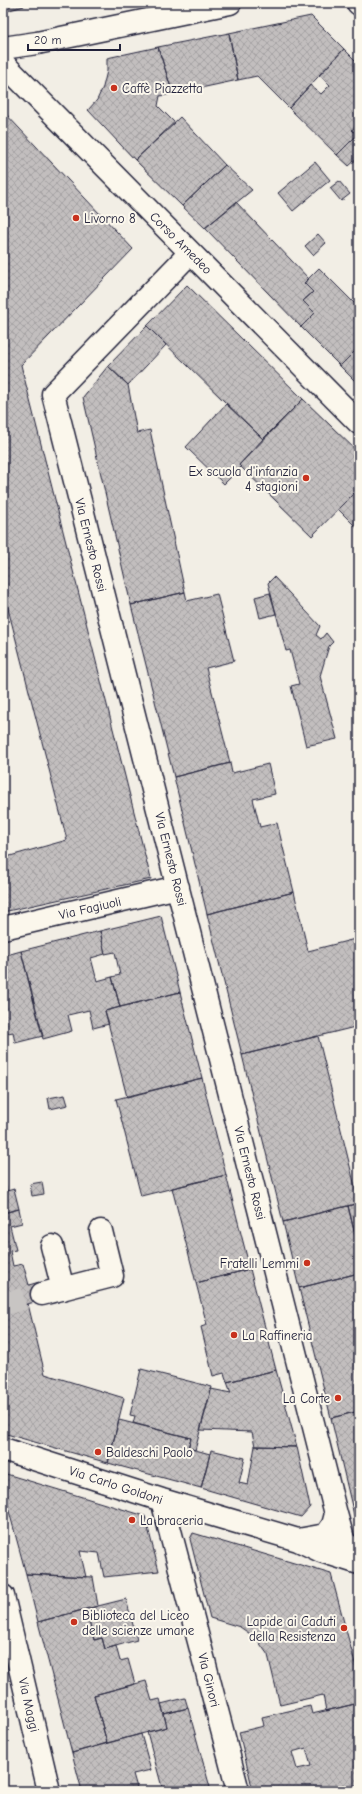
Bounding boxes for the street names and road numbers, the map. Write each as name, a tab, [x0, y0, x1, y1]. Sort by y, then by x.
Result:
street label: Corso Amedeo	[147, 209, 215, 277]
street label: Via Ernesto Rossi	[72, 497, 110, 593]
street label: Via Ernesto Rossi	[152, 811, 190, 907]
street label: Via Fagiuoli	[57, 894, 123, 922]
street label: Via Ernesto Rossi	[231, 1125, 269, 1221]
street label: Via Carlo Goldoni	[67, 1463, 165, 1507]
street label: Via Ginori	[195, 1651, 223, 1709]
street label: Via Maggi	[15, 1676, 43, 1734]

